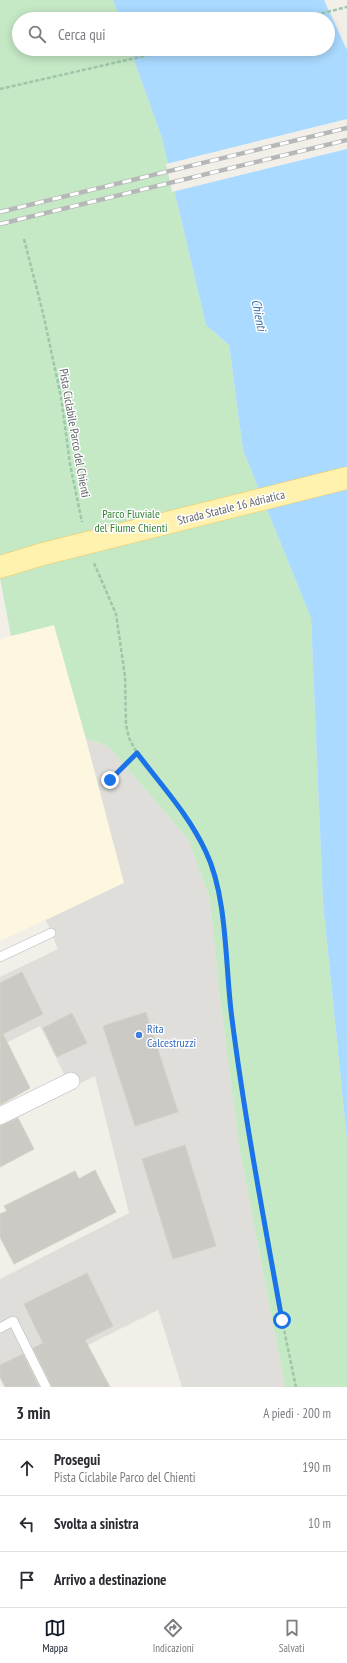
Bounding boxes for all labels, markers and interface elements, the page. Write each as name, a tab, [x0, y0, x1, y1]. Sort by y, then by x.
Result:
search box	[12, 12, 335, 56]
icon: search	[26, 23, 48, 45]
text: Cerca qui	[58, 25, 106, 44]
water label: Chienti	[248, 298, 271, 334]
street label: Pista Ciclabile Parco del Chienti	[56, 367, 94, 499]
street label: Strada Statale 16 Adriatica	[176, 486, 286, 528]
park label: Parco Fluviale del Fiume Chienti	[94, 506, 168, 535]
route end	[101, 771, 119, 789]
place label: Rita Calcestruzzi	[147, 1021, 196, 1050]
marker: Rita Calcestruzzi	[134, 1030, 144, 1040]
route start	[273, 1311, 291, 1329]
text: 3 min	[16, 1402, 50, 1424]
text: A piedi · 200 m	[263, 1405, 331, 1422]
text: Prosegui	[54, 1450, 100, 1469]
icon: ahead	[16, 1457, 38, 1479]
text: 190 m	[302, 1459, 331, 1476]
text: Pista Ciclabile Parco del Chienti	[54, 1469, 196, 1486]
icon: left	[16, 1513, 38, 1535]
text: Svolta a sinistra	[54, 1514, 139, 1533]
text: 10 m	[308, 1515, 331, 1532]
icon: arrive	[16, 1569, 38, 1591]
text: Arrivo a destinazione	[54, 1570, 167, 1589]
tab: Mappa	[42, 1617, 68, 1655]
tab: Indicazioni	[153, 1617, 194, 1655]
tab: Salvati	[279, 1617, 305, 1655]

